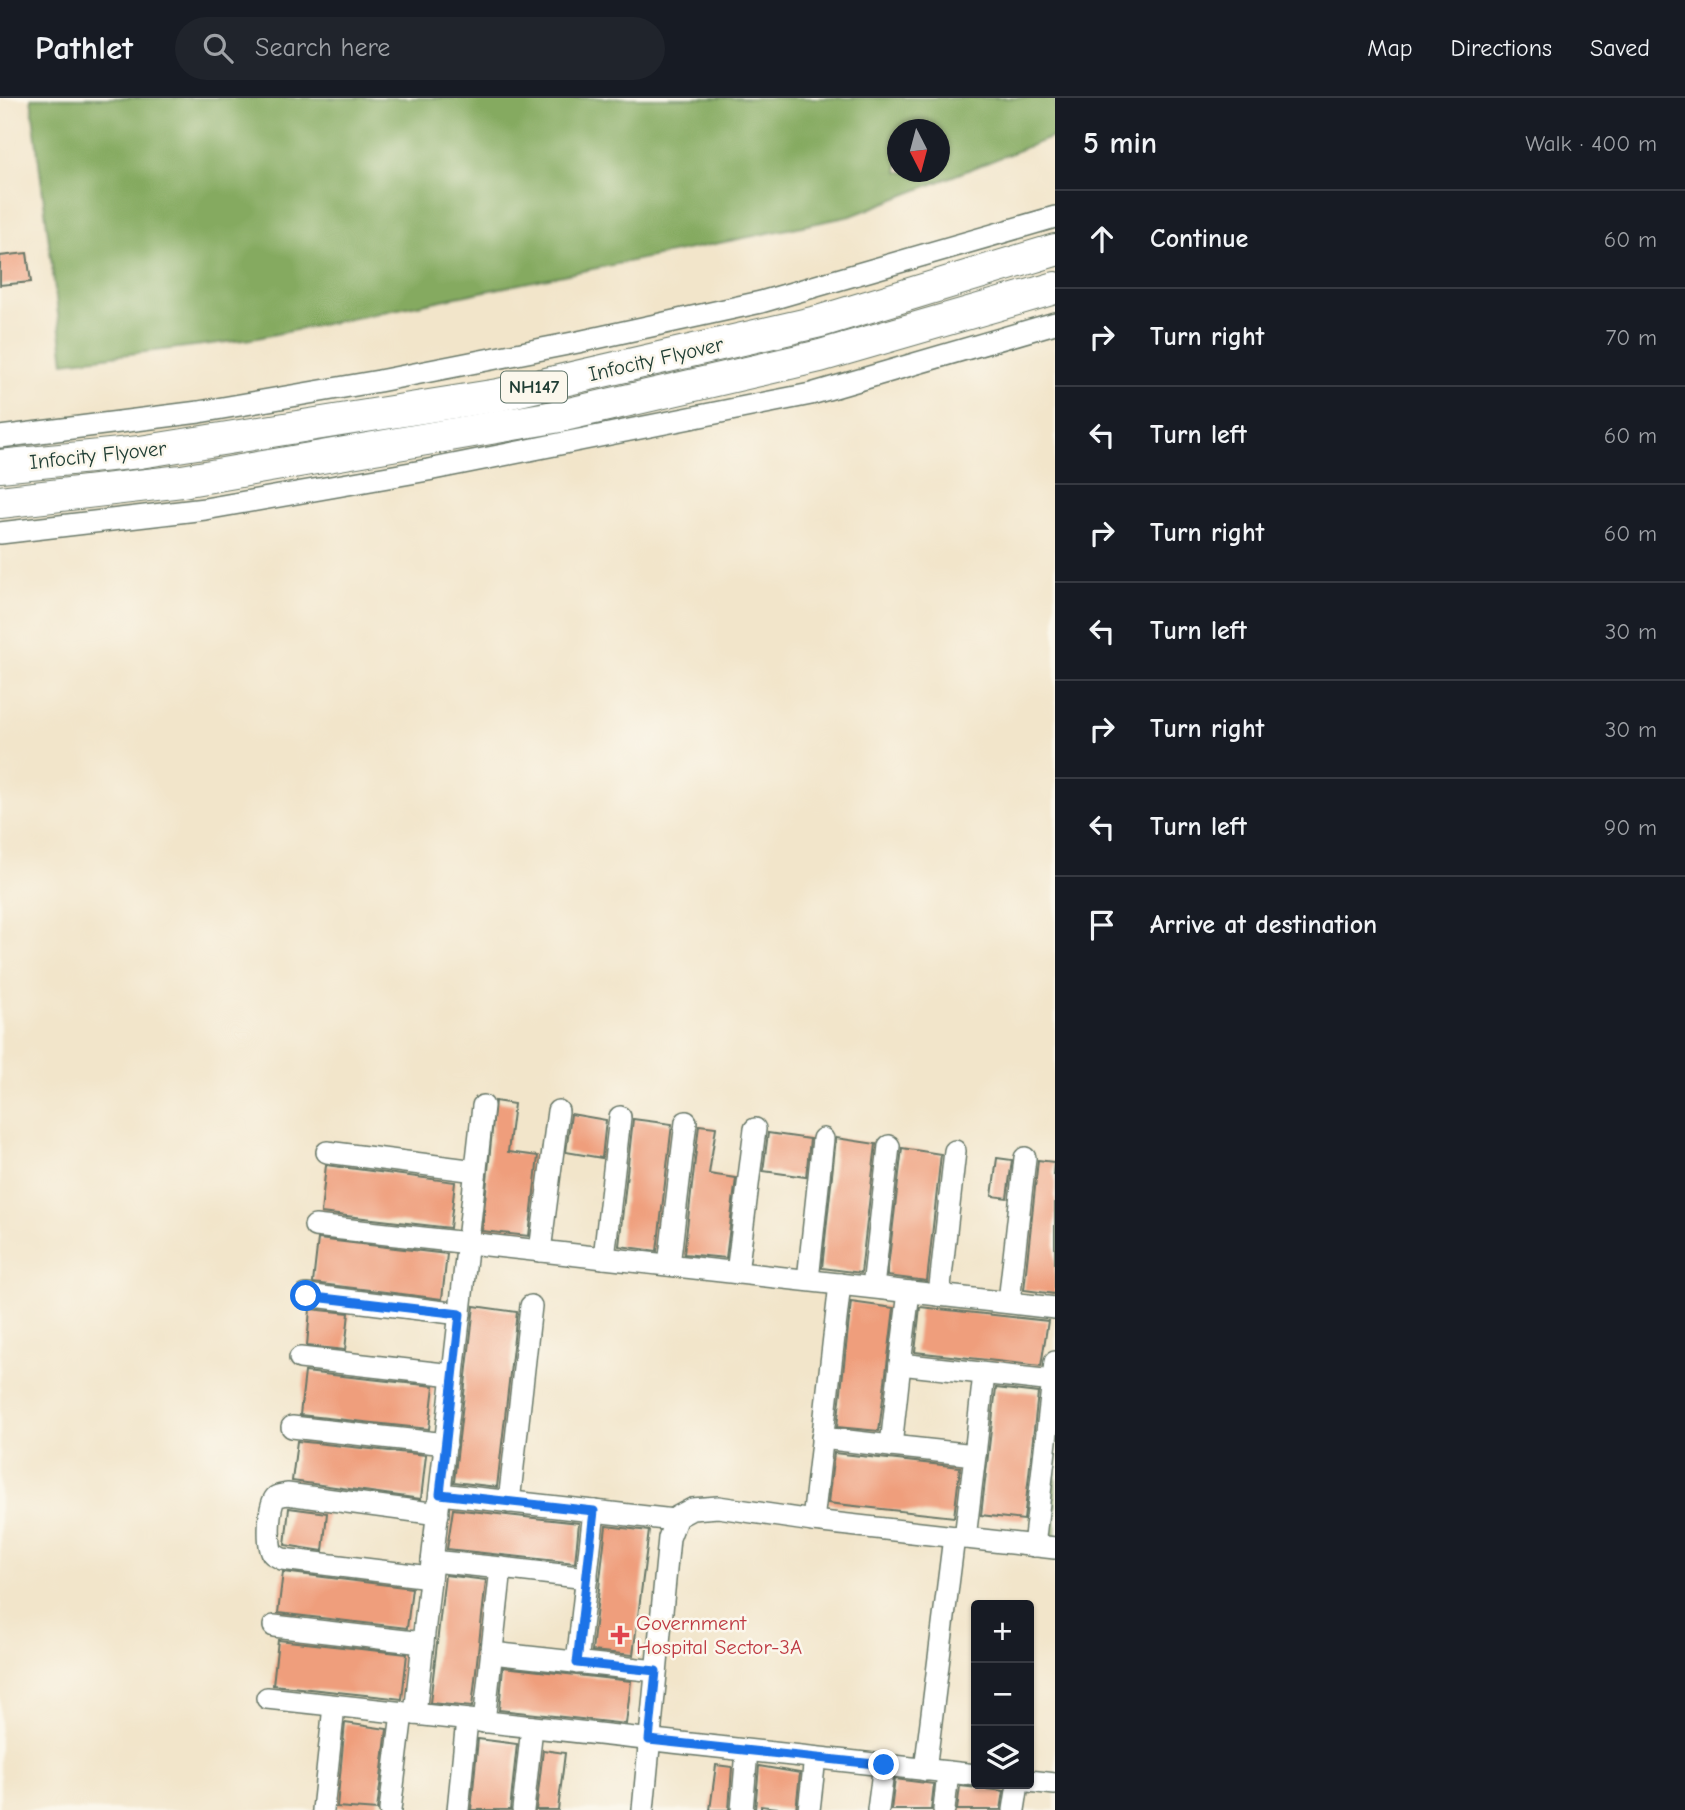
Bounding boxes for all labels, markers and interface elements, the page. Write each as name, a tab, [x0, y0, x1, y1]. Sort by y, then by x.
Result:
search box	[175, 17, 665, 80]
text: Pathlet	[35, 29, 133, 67]
icon: search	[199, 29, 237, 67]
text: Search here	[255, 33, 390, 63]
text: Map	[1367, 34, 1413, 62]
text: Directions	[1451, 34, 1552, 62]
text: Saved	[1590, 34, 1650, 62]
north arrow	[887, 119, 950, 182]
text: 5 min	[1083, 126, 1157, 161]
text: Walk · 400 m	[1525, 130, 1657, 157]
icon: ahead	[1083, 220, 1121, 258]
text: Continue	[1150, 224, 1248, 254]
text: 60 m	[1604, 226, 1657, 253]
icon: right	[1083, 318, 1121, 356]
text: Turn right	[1150, 322, 1264, 352]
text: 70 m	[1605, 324, 1657, 351]
street label: Infocity Flyover	[586, 332, 726, 386]
road number: NH147	[501, 372, 567, 402]
icon: left	[1083, 416, 1121, 454]
text: Turn left	[1150, 420, 1247, 450]
text: 60 m	[1604, 422, 1657, 449]
street label: Infocity Flyover	[28, 436, 168, 474]
icon: right	[1083, 514, 1121, 552]
text: Turn right	[1150, 518, 1264, 548]
text: 60 m	[1604, 520, 1657, 547]
icon: left	[1083, 612, 1121, 650]
text: Turn left	[1150, 616, 1247, 646]
text: 30 m	[1605, 618, 1657, 645]
icon: right	[1083, 710, 1121, 748]
text: Turn right	[1150, 714, 1264, 744]
text: 30 m	[1605, 716, 1657, 743]
icon: left	[1083, 808, 1121, 846]
text: Turn left	[1150, 812, 1247, 842]
text: 90 m	[1604, 814, 1657, 841]
icon: arrive	[1083, 906, 1121, 944]
text: Arrive at destination	[1150, 910, 1377, 940]
route start	[290, 1280, 321, 1311]
map controls	[971, 1600, 1034, 1789]
button: +	[971, 1600, 1034, 1663]
place label: Government Hospital Sector-3A	[636, 1611, 802, 1659]
marker: Government Hospital Sector-3A	[610, 1625, 630, 1645]
button: −	[971, 1663, 1034, 1726]
button: layers	[971, 1726, 1034, 1789]
route end	[868, 1749, 899, 1780]

